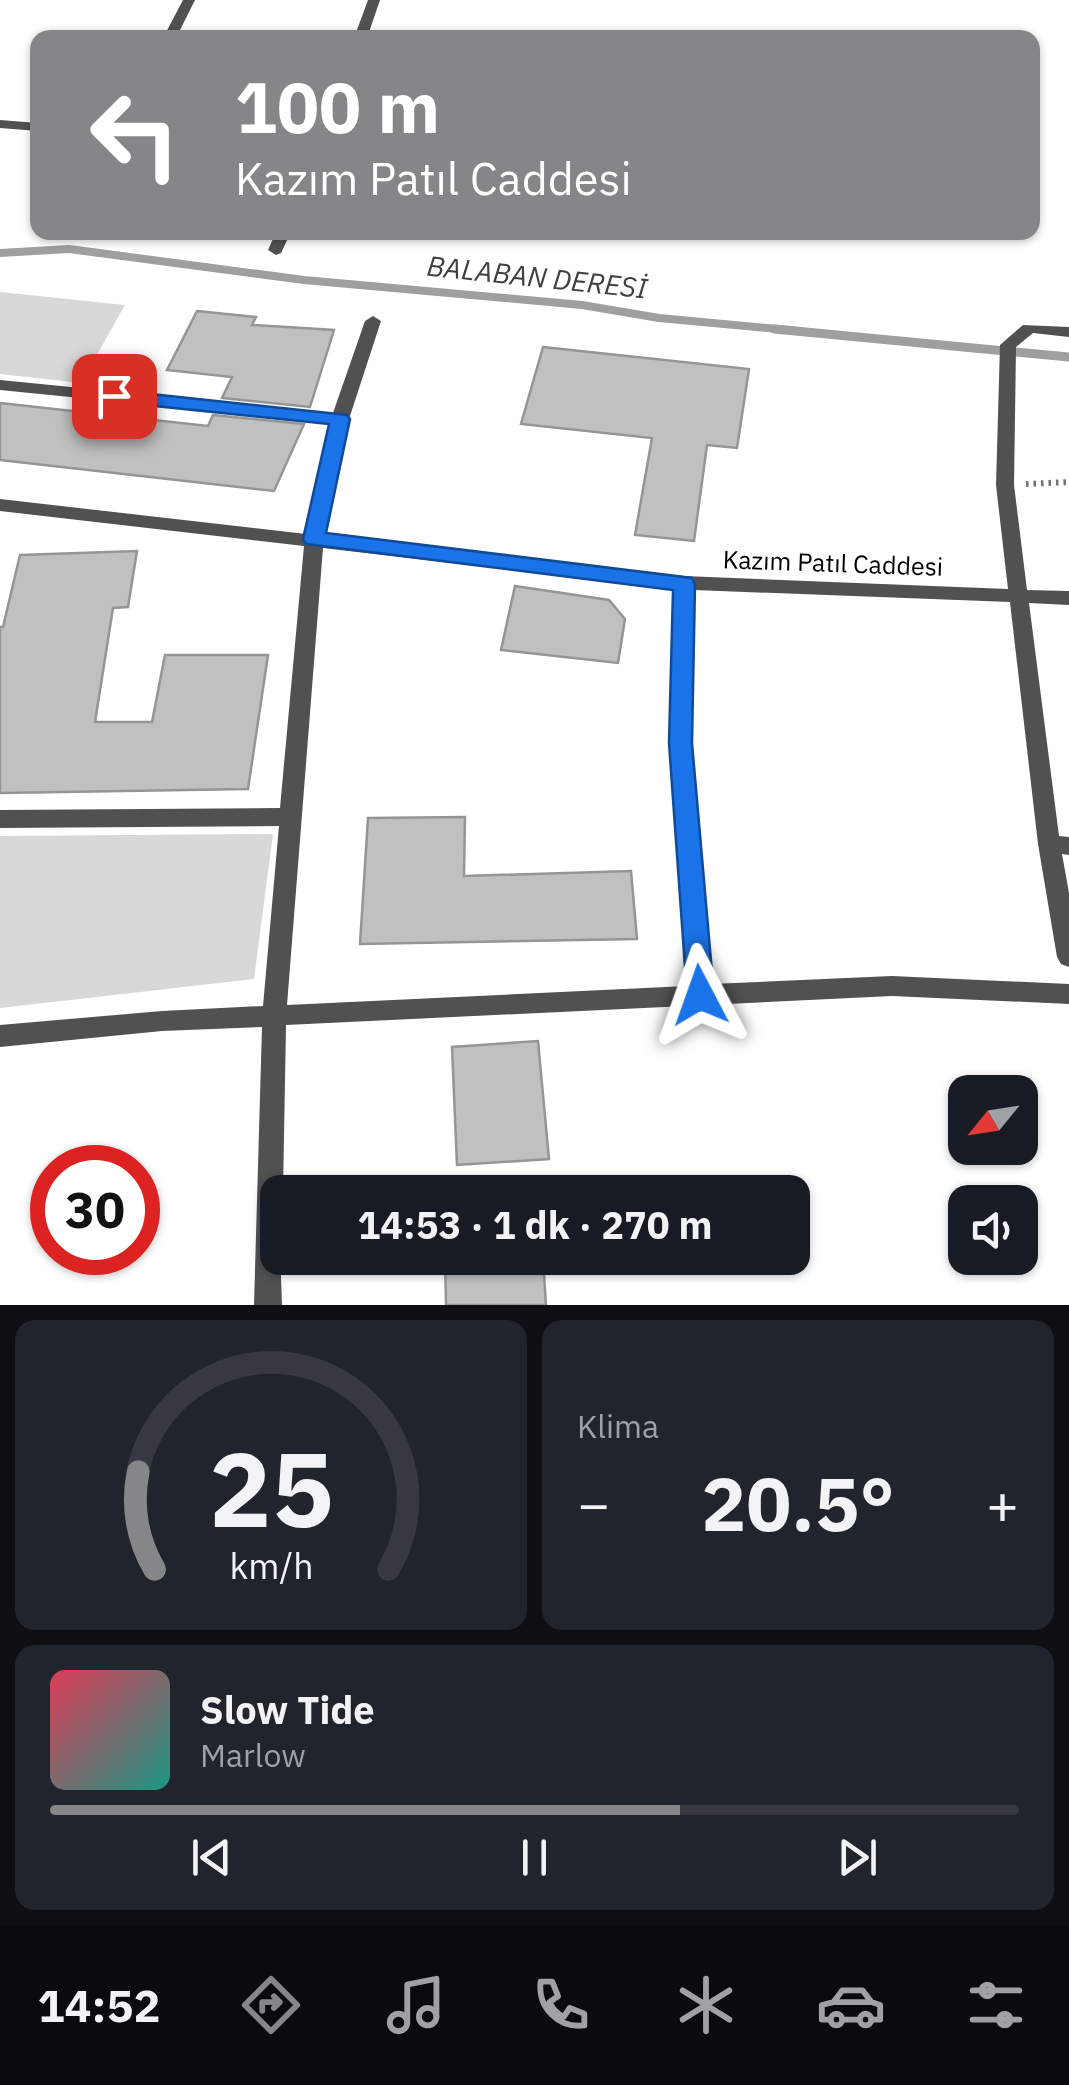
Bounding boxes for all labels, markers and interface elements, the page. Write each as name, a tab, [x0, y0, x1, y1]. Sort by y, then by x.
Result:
text: 100 m	[235, 61, 440, 152]
icon: left	[70, 70, 200, 200]
text: Kazım Patıl Caddesi	[235, 149, 632, 207]
water label: BALABAN DERESİ	[425, 247, 650, 307]
pin	[72, 354, 157, 439]
icon: arrive	[87, 369, 142, 424]
street label: Kazım Patıl Caddesi	[722, 542, 944, 583]
position arrow	[648, 943, 752, 1047]
north arrow	[948, 1075, 1038, 1165]
map controls	[948, 1075, 1038, 1275]
speed limit sign: 30	[30, 1145, 160, 1275]
button: sound	[948, 1185, 1038, 1275]
text: 14:53 · 1 dk · 270 m	[358, 1200, 712, 1249]
text: Klima	[577, 1405, 659, 1447]
text: 25	[209, 1420, 333, 1556]
text: 20.5°	[701, 1454, 895, 1552]
text: −	[577, 1468, 610, 1539]
text: +	[986, 1468, 1019, 1539]
text: km/h	[229, 1542, 313, 1589]
text: Slow Tide	[200, 1685, 375, 1734]
text: Marlow	[200, 1734, 306, 1776]
icon: previous	[184, 1830, 239, 1885]
icon: pause	[507, 1830, 562, 1885]
icon: next	[830, 1830, 885, 1885]
icon: directions	[236, 1970, 306, 2040]
icon: music	[381, 1970, 451, 2040]
icon: phone	[526, 1970, 596, 2040]
icon: climate	[671, 1970, 741, 2040]
icon: car	[816, 1970, 886, 2040]
icon: filters	[961, 1970, 1031, 2040]
text: 14:52	[38, 1976, 160, 2034]

